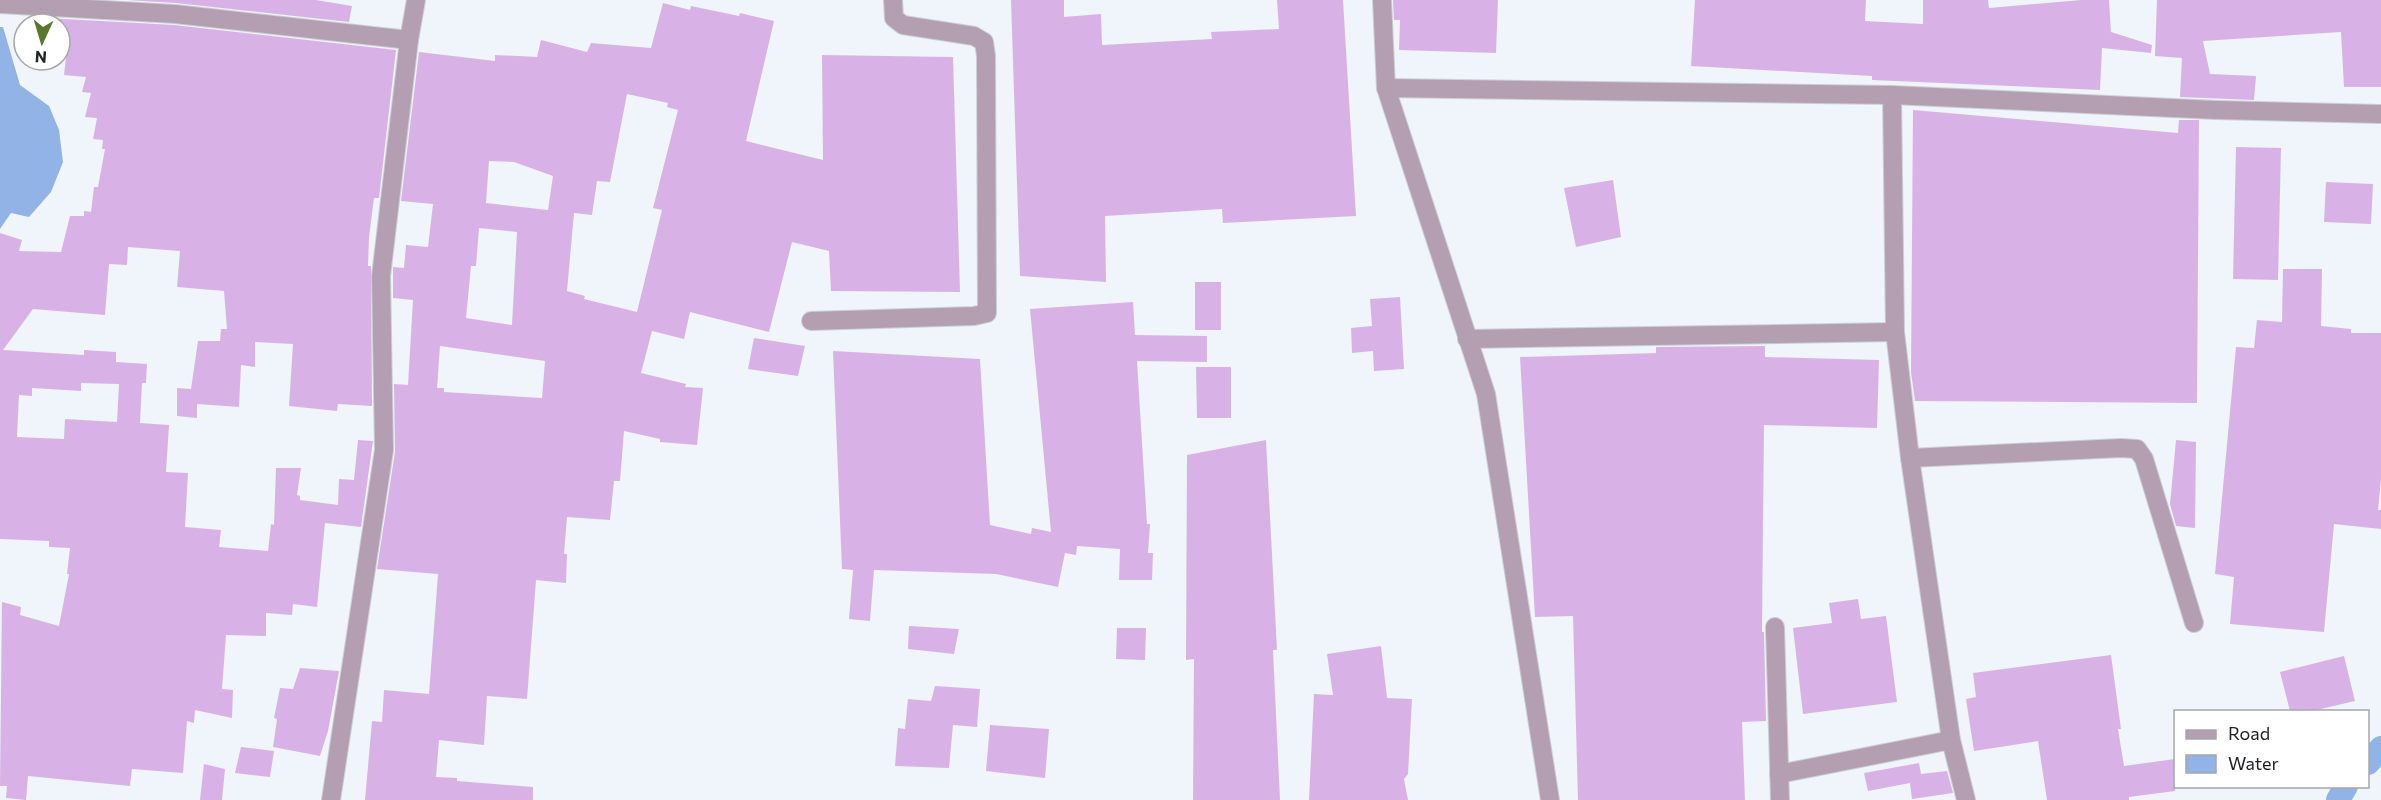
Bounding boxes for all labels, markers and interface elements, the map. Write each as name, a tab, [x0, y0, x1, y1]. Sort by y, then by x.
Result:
north arrow	[12, 12, 72, 72]
text: N	[34, 48, 48, 67]
legend	[2174, 710, 2369, 788]
text: Road	[2228, 722, 2270, 744]
text: Water	[2228, 752, 2279, 774]

